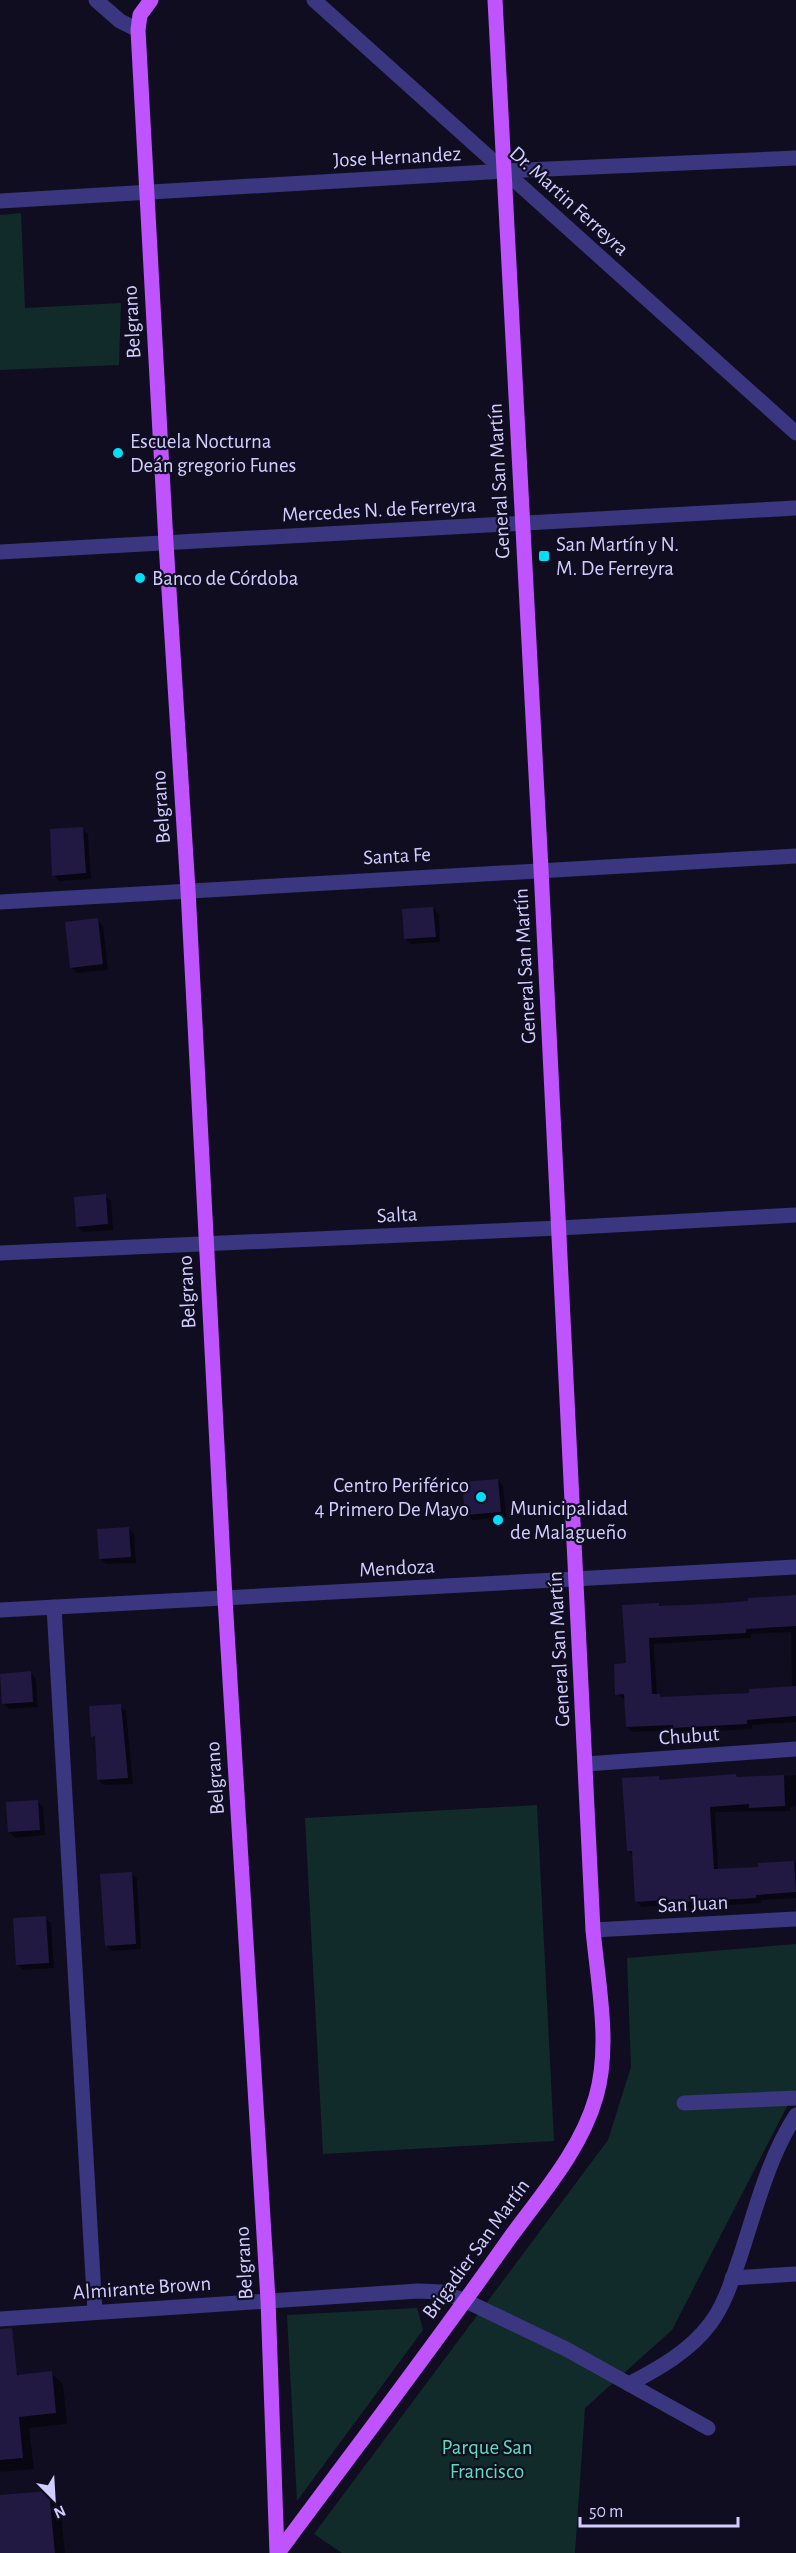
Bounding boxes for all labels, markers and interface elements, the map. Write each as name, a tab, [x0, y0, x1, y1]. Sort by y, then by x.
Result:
street label: Dr. Martin Ferreyra	[505, 142, 633, 260]
street label: Jose Hernandez	[332, 143, 462, 171]
street label: Belgrano	[120, 285, 144, 359]
street label: General San Martín	[484, 403, 514, 559]
place label: Escuela Nocturna Deán gregorio Funes	[130, 431, 296, 476]
marker: Escuela Nocturna Deán gregorio Funes	[111, 446, 125, 460]
street label: Mercedes N. de Ferreyra	[281, 494, 477, 526]
place label: San Martín y N. M. De Ferreyra	[556, 534, 679, 579]
marker: San Martín y N. M. De Ferreyra	[537, 549, 551, 563]
place label: Banco de Córdoba	[152, 568, 299, 589]
marker: Banco de Córdoba	[133, 571, 147, 585]
street label: Belgrano	[148, 770, 174, 844]
street label: Santa Fe	[363, 844, 431, 868]
street label: General San Martín	[510, 888, 540, 1044]
street label: Salta	[376, 1203, 418, 1227]
street label: Belgrano	[175, 1255, 199, 1329]
place label: Centro Periférico 4 Primero De Mayo	[314, 1475, 469, 1520]
marker: Centro Periférico 4 Primero De Mayo	[474, 1490, 488, 1504]
place label: Municipalidad de Malagueño	[510, 1498, 628, 1543]
marker: Municipalidad de Malagueño	[491, 1513, 505, 1527]
street label: Mendoza	[359, 1556, 436, 1580]
street label: General San Martín	[544, 1571, 574, 1727]
street label: Chubut	[658, 1723, 720, 1749]
street label: Belgrano	[202, 1741, 228, 1815]
street label: San Juan	[657, 1892, 729, 1916]
street label: Brigadier San Martín	[418, 2175, 534, 2323]
street label: Belgrano	[232, 2226, 256, 2300]
street label: Almirante Brown	[72, 2273, 212, 2303]
park label: Parque San Francisco	[442, 2437, 533, 2482]
north arrow	[24, 2469, 84, 2529]
scale bar	[580, 2490, 738, 2528]
text: N	[51, 2502, 68, 2521]
text: 50 m	[589, 2503, 623, 2521]

